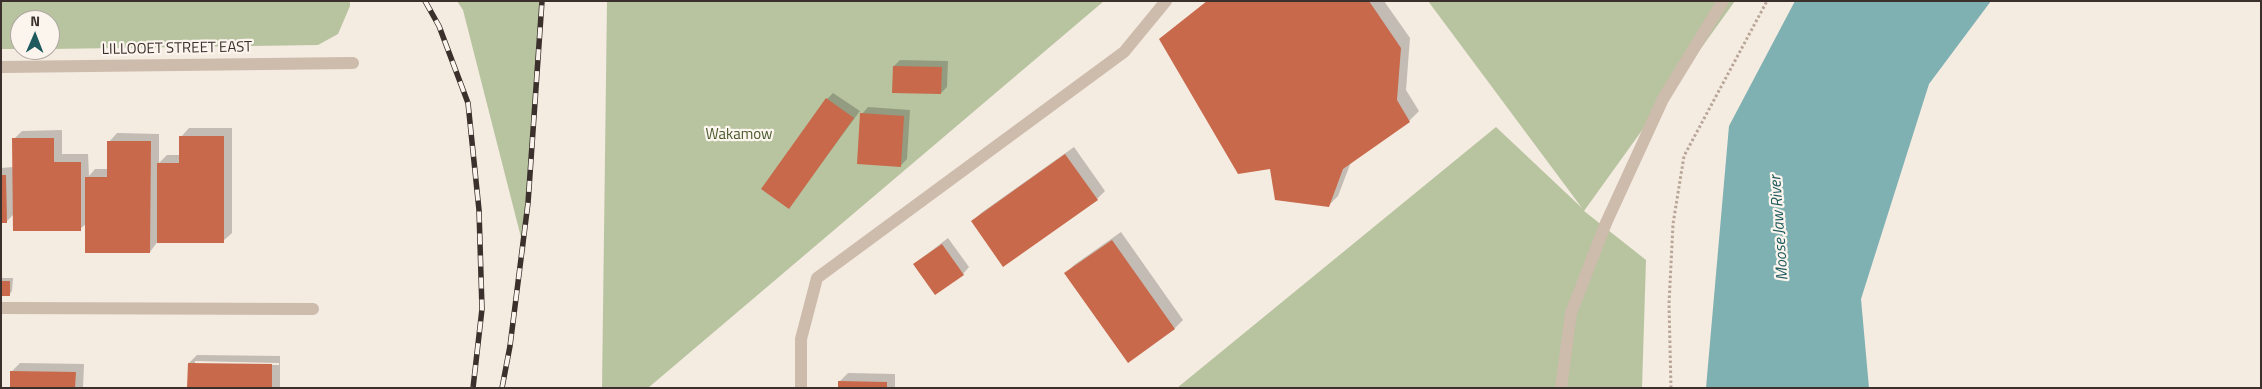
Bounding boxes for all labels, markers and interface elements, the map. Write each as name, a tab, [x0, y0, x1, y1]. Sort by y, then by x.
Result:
north arrow	[10, 10, 60, 60]
text: N	[30, 10, 40, 31]
street label: LILLOOET STREET EAST	[102, 39, 252, 59]
park label: Wakamow	[705, 126, 773, 144]
water label: Moose Jaw River	[1767, 175, 1793, 281]

